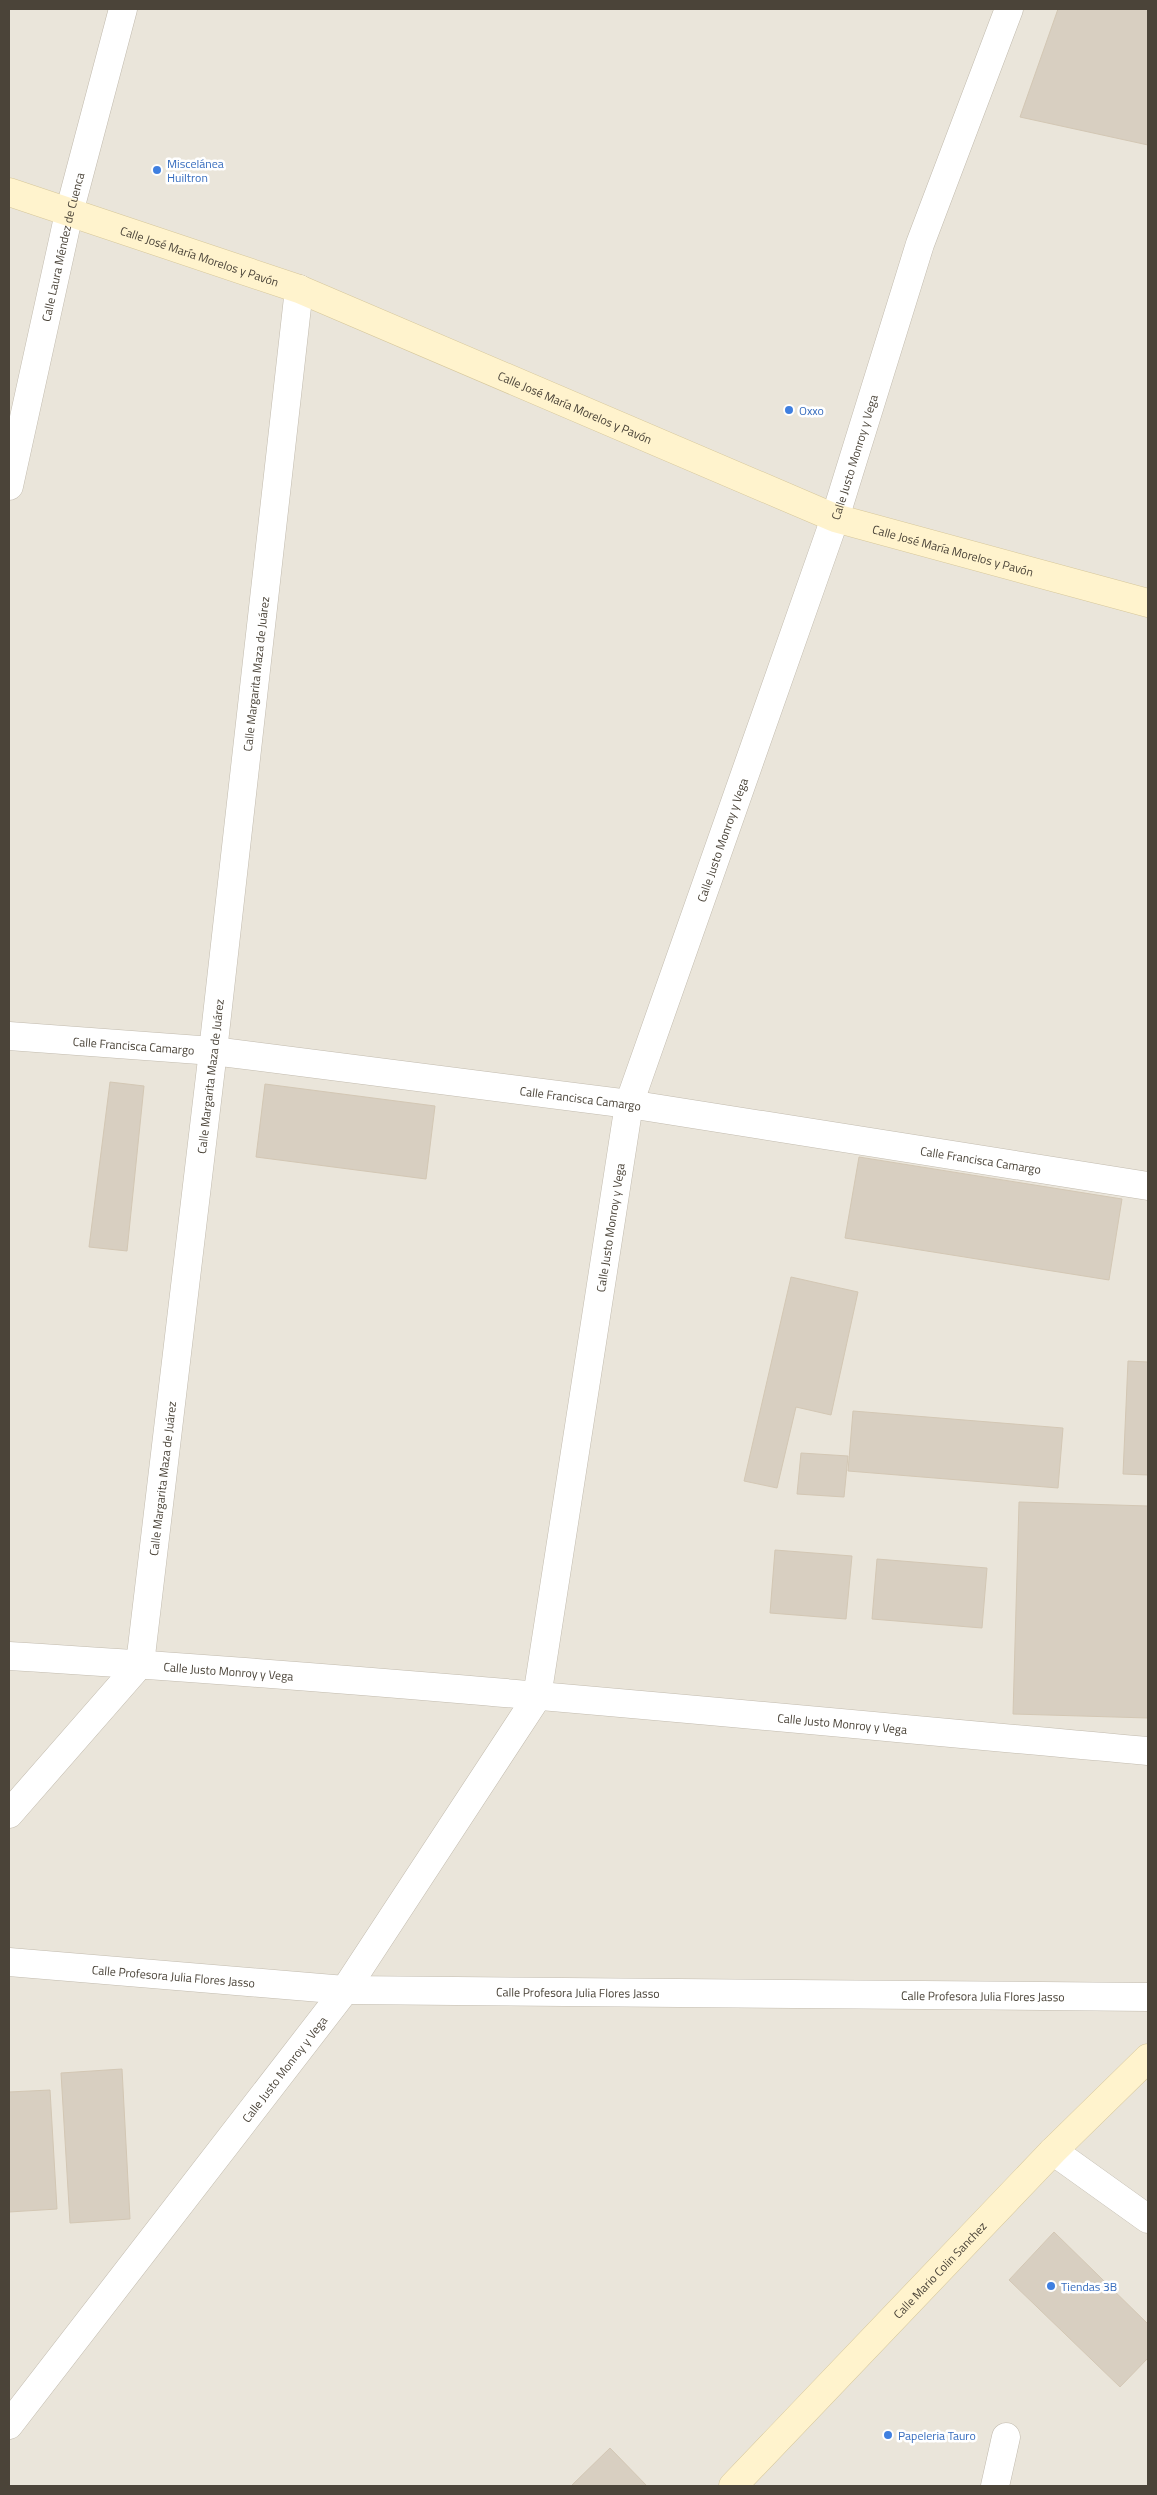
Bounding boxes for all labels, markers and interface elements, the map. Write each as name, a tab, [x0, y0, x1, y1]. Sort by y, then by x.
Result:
place label: Miscelánea Huiltron	[167, 154, 224, 187]
marker: Miscelánea Huiltron	[151, 164, 163, 176]
street label: Calle Laura Méndez de Cuenca	[36, 170, 89, 323]
street label: Calle José María Morelos y Pavón	[118, 220, 281, 291]
street label: Calle José María Morelos y Pavón	[495, 366, 655, 448]
street label: Calle Justo Monroy y Vega	[826, 392, 882, 522]
place label: Oxxo	[799, 401, 824, 420]
marker: Oxxo	[783, 404, 795, 416]
street label: Calle José María Morelos y Pavón	[870, 519, 1036, 581]
street label: Calle Margarita Maza de Juárez	[237, 596, 274, 752]
street label: Calle Justo Monroy y Vega	[691, 775, 752, 905]
street label: Calle Margarita Maza de Juárez	[191, 998, 228, 1155]
street label: Calle Francisca Camargo	[72, 1031, 195, 1059]
street label: Calle Francisca Camargo	[519, 1081, 642, 1115]
street label: Calle Francisca Camargo	[919, 1141, 1042, 1178]
street label: Calle Justo Monroy y Vega	[590, 1162, 629, 1293]
street label: Calle Margarita Maza de Juárez	[143, 1400, 181, 1557]
street label: Calle Justo Monroy y Vega	[163, 1657, 294, 1685]
street label: Calle Justo Monroy y Vega	[777, 1708, 908, 1739]
street label: Calle Profesora Julia Flores Jasso	[91, 1959, 256, 1992]
street label: Calle Profesora Julia Flores Jasso	[496, 1982, 660, 2002]
street label: Calle Profesora Julia Flores Jasso	[901, 1985, 1065, 2006]
street label: Calle Justo Monroy y Vega	[237, 2012, 331, 2126]
street label: Calle Mario Colin Sanchez	[888, 2217, 991, 2323]
place label: Tiendas 3B	[1061, 2277, 1117, 2296]
marker: Tiendas 3B	[1045, 2280, 1057, 2292]
place label: Papeleria Tauro	[898, 2426, 976, 2445]
marker: Papeleria Tauro	[882, 2429, 894, 2441]

